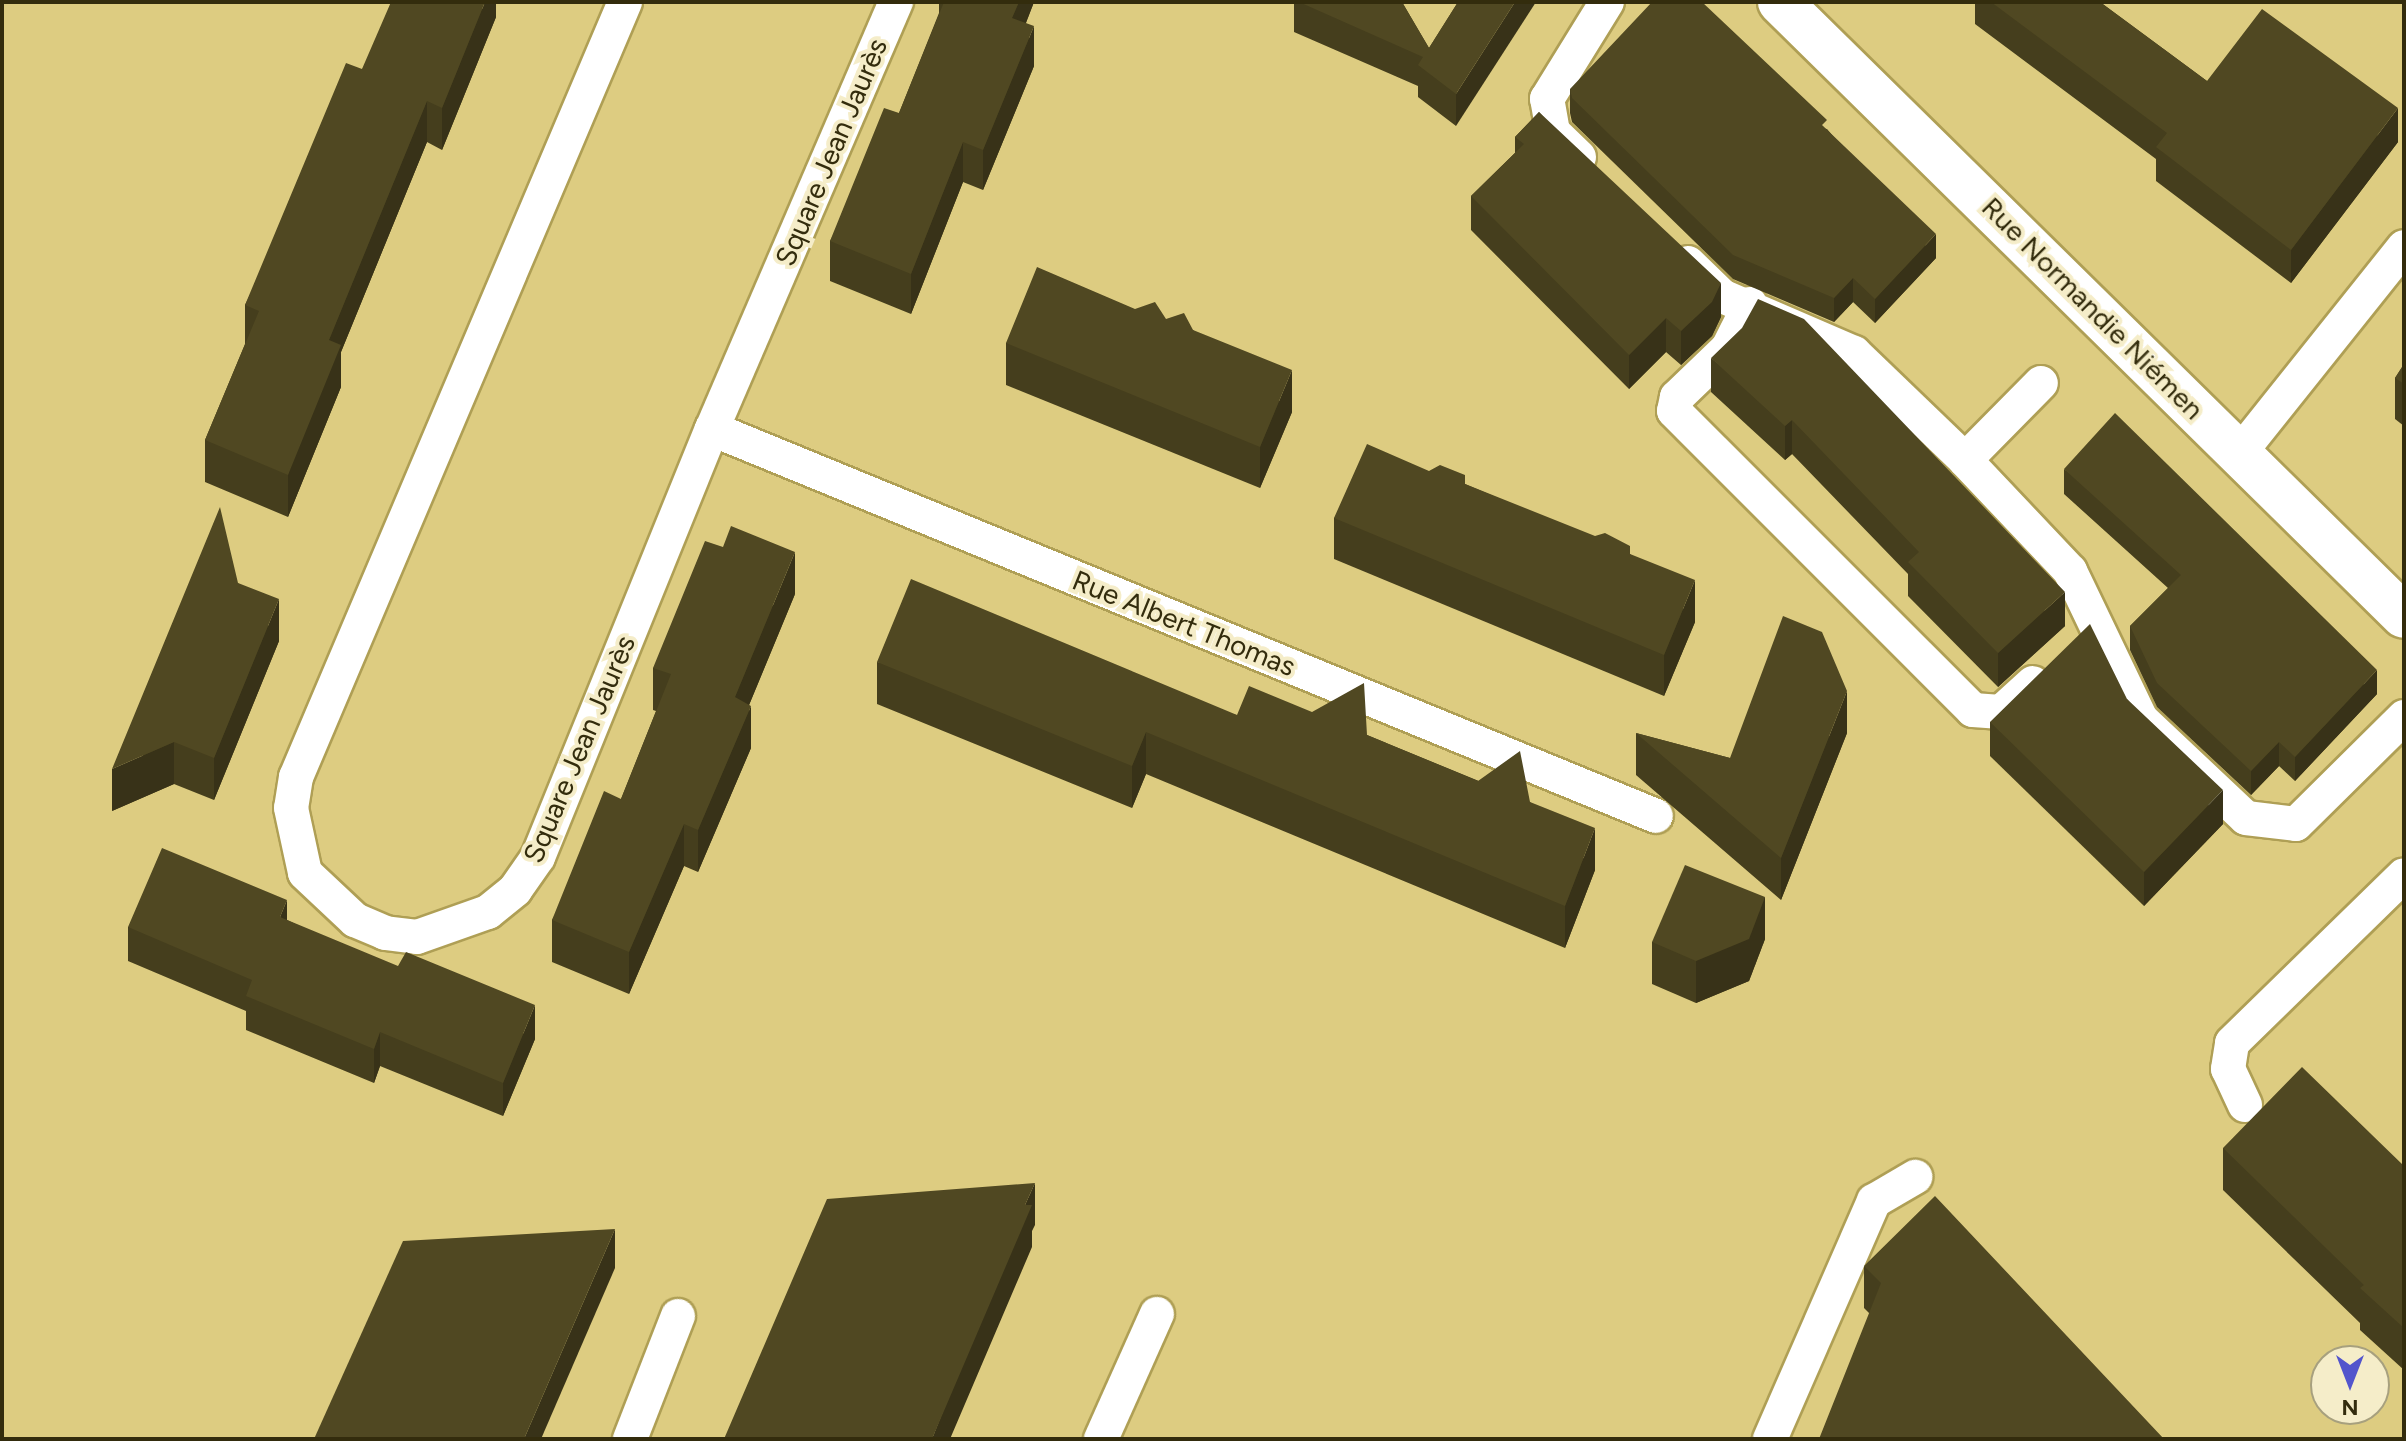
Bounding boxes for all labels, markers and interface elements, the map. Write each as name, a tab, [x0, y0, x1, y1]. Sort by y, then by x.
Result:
street label: Square Jean Jaurès	[768, 33, 894, 271]
street label: Rue Normandie Niémen	[1975, 190, 2211, 426]
street label: Rue Albert Thomas	[1068, 563, 1300, 683]
street label: Square Jean Jaurès	[516, 630, 642, 868]
north arrow	[2310, 1345, 2390, 1425]
text: N	[2342, 1394, 2359, 1421]

